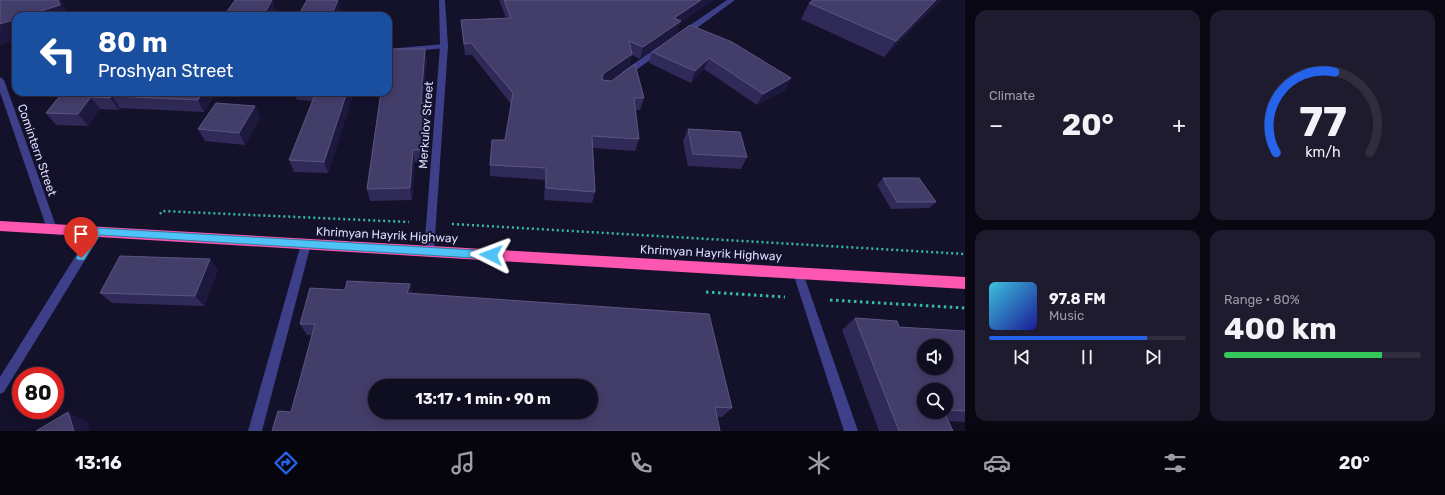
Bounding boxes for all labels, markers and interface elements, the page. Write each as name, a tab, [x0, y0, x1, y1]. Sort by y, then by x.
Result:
text: 80 m	[98, 26, 168, 59]
icon: left	[32, 28, 84, 80]
text: Proshyan Street	[98, 60, 233, 82]
street label: Merkulov Street	[416, 80, 436, 169]
text: Climate	[989, 88, 1035, 103]
text: 77	[1299, 97, 1346, 146]
street label: Comintern Street	[15, 102, 59, 198]
text: 20°	[1062, 107, 1114, 143]
text: −	[989, 112, 1003, 139]
text: +	[1172, 112, 1186, 139]
text: km/h	[1305, 143, 1340, 160]
pin	[64, 217, 98, 258]
icon: arrive	[70, 223, 92, 245]
street label: Khrimyan Hayrik Highway	[316, 224, 459, 246]
position arrow	[470, 234, 512, 276]
street label: Khrimyan Hayrik Highway	[640, 242, 783, 264]
text: 97.8 FM	[1049, 290, 1106, 308]
text: Range · 80%	[1224, 292, 1300, 307]
text: Music	[1049, 308, 1084, 323]
text: 400 km	[1224, 311, 1337, 347]
map controls	[917, 339, 953, 419]
button: sound	[917, 339, 953, 375]
icon: previous	[1011, 346, 1033, 368]
icon: pause	[1076, 346, 1098, 368]
icon: next	[1142, 346, 1164, 368]
speed limit sign: 80	[12, 367, 64, 419]
button: search	[917, 383, 953, 419]
text: 13:17 · 1 min · 90 m	[415, 390, 551, 408]
icon: directions	[272, 449, 300, 477]
icon: music	[449, 449, 477, 477]
icon: phone	[627, 449, 655, 477]
icon: climate	[805, 449, 833, 477]
icon: car	[983, 449, 1011, 477]
icon: filters	[1161, 449, 1189, 477]
text: 13:16	[75, 452, 122, 474]
text: 20°	[1339, 452, 1370, 474]

